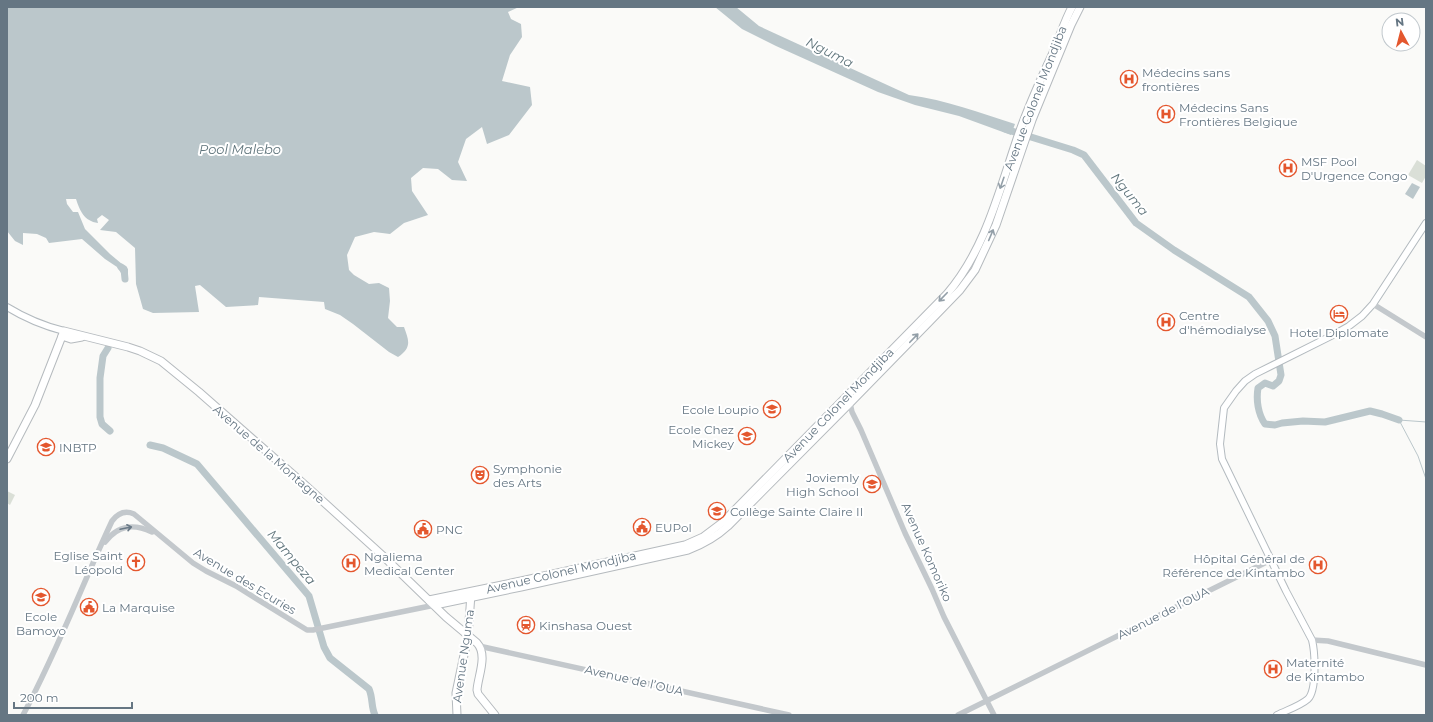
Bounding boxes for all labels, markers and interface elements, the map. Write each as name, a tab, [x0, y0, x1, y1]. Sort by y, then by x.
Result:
north arrow	[1381, 12, 1421, 52]
text: N	[1395, 15, 1405, 30]
street label: Avenue Colonel Mondjiba	[1000, 24, 1070, 172]
water label: Nguma	[804, 33, 856, 71]
place label: Médecins sans frontières	[1142, 65, 1230, 94]
hospital icon: Médecins sans frontières	[1119, 69, 1139, 89]
place label: Médecins Sans Frontières Belgique	[1179, 100, 1297, 129]
hospital icon: Médecins Sans Frontières Belgique	[1156, 104, 1176, 124]
water label: Pool Malebo	[199, 141, 281, 157]
place label: MSF Pool D'Urgence Congo	[1301, 154, 1408, 183]
hospital icon: MSF Pool D'Urgence Congo	[1278, 158, 1298, 178]
water label: Nguma	[1108, 169, 1152, 219]
one-way arrow	[998, 177, 1006, 189]
one-way arrow	[988, 229, 996, 241]
one-way arrow	[938, 292, 948, 302]
hotel icon: Hotel Diplomate	[1329, 304, 1349, 324]
place label: Centre d'hémodialyse	[1179, 308, 1266, 337]
hospital icon: Centre d'hémodialyse	[1156, 312, 1176, 332]
place label: Hotel Diplomate	[1289, 325, 1389, 340]
one-way arrow	[909, 333, 919, 343]
street label: Avenue Colonel Mondjiba	[779, 345, 897, 465]
school or university icon: Ecole Loupio	[762, 399, 782, 419]
street label: Avenue de la Montagne	[210, 401, 328, 507]
place label: Ecole Loupio	[682, 402, 759, 417]
place label: Ecole Chez Mickey	[668, 422, 734, 451]
school or university icon: Ecole Chez Mickey	[737, 426, 757, 446]
school or university icon: INBTP	[36, 437, 56, 457]
place label: INBTP	[59, 440, 97, 455]
place label: Symphonie des Arts	[493, 461, 562, 490]
theatre icon: Symphonie des Arts	[470, 465, 490, 485]
place label: Joviemly High School	[786, 470, 859, 499]
school or university icon: Joviemly High School	[862, 474, 882, 494]
street label: Avenue Komoriko	[898, 500, 956, 604]
school or university icon: Collège Sainte Claire II	[707, 501, 727, 521]
place label: Collège Sainte Claire II	[730, 504, 863, 519]
public building icon: EUPol	[632, 517, 652, 537]
public building icon: PNC	[413, 519, 433, 539]
place label: EUPol	[655, 520, 692, 535]
place label: PNC	[436, 522, 463, 537]
one-way arrow	[119, 524, 132, 532]
water label: Mampeza	[264, 526, 320, 588]
street label: Avenue des Ecuries	[191, 545, 299, 618]
street label: Avenue Colonel Mondjiba	[484, 547, 638, 597]
place label: Eglise Saint Léopold	[53, 548, 123, 577]
place label: Ngaliema Medical Center	[364, 549, 455, 578]
place label: Hôpital Général de Référence de Kintambo	[1162, 551, 1305, 580]
church icon: Eglise Saint Léopold	[126, 552, 146, 572]
hospital icon: Ngaliema Medical Center	[341, 553, 361, 573]
hospital icon: Hôpital Général de Référence de Kintambo	[1308, 555, 1328, 575]
street label: Avenue de l’OUA	[1115, 583, 1212, 643]
school or university icon: Ecole Bamoyo	[31, 587, 51, 607]
public building icon: La Marquise	[79, 597, 99, 617]
place label: La Marquise	[102, 600, 175, 615]
street label: Avenue Nguma	[449, 608, 477, 704]
place label: Ecole Bamoyo	[16, 609, 66, 638]
station icon: Kinshasa Ouest	[516, 615, 536, 635]
place label: Kinshasa Ouest	[539, 618, 632, 633]
place label: Maternité de Kintambo	[1286, 655, 1365, 684]
hospital icon: Maternité de Kintambo	[1263, 659, 1283, 679]
street label: Avenue de l’OUA	[583, 661, 685, 699]
scale bar	[14, 684, 132, 710]
text: 200 m	[20, 690, 59, 705]

